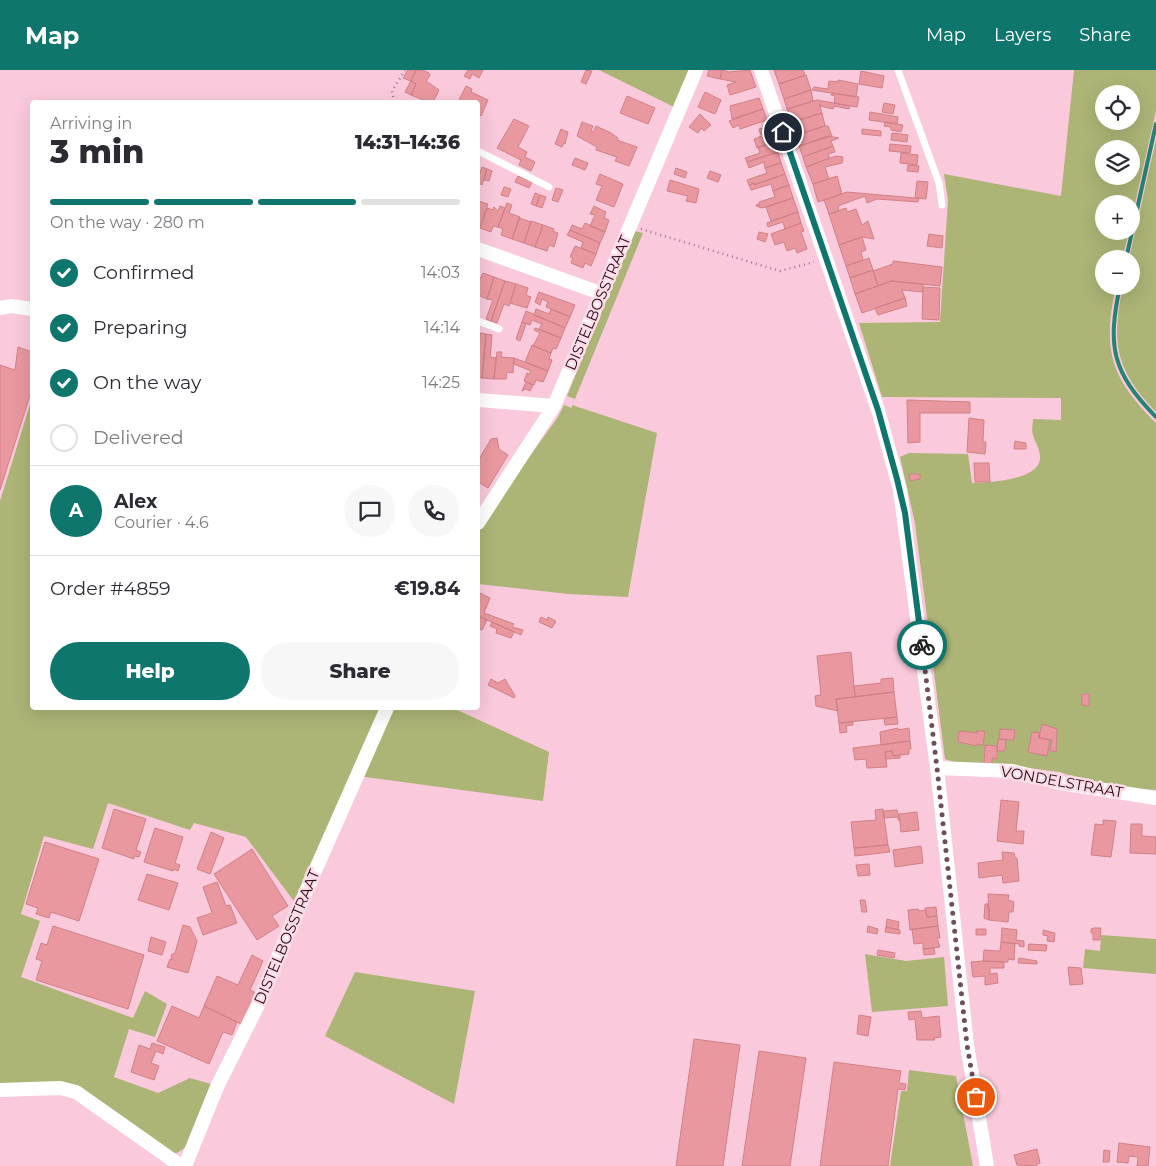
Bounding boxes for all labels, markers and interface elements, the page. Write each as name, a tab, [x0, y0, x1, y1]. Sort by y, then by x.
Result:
text: Map	[25, 21, 79, 50]
text: Map	[926, 24, 966, 46]
text: Layers	[994, 24, 1051, 46]
text: Share	[1079, 24, 1131, 46]
map controls	[1095, 85, 1140, 295]
button: locate	[1095, 85, 1140, 130]
pin	[762, 111, 804, 153]
text: Arriving in	[50, 114, 132, 133]
icon: home	[769, 118, 797, 146]
text: 14:31–14:36	[355, 131, 460, 154]
text: 3 min	[50, 132, 144, 171]
button: layers	[1095, 140, 1140, 185]
button: +	[1095, 195, 1140, 240]
text: On the way · 280 m	[50, 213, 205, 232]
street label: DISTELBOSSTRAAT	[560, 232, 635, 373]
button: −	[1095, 250, 1140, 295]
icon: check	[50, 259, 78, 287]
text: Confirmed	[93, 261, 194, 284]
text: 14:03	[421, 263, 460, 282]
icon: check	[50, 314, 78, 342]
text: Preparing	[93, 316, 188, 339]
text: 14:14	[424, 318, 460, 337]
icon: check	[50, 369, 78, 397]
text: On the way	[93, 371, 201, 394]
text: 14:25	[422, 373, 460, 392]
text: Delivered	[93, 426, 184, 449]
button: chat	[344, 485, 396, 537]
button: phone	[408, 485, 460, 537]
text: Alex	[114, 490, 157, 513]
text: A	[69, 499, 83, 522]
text: Courier · 4.6	[114, 513, 209, 532]
text: Order #4859	[50, 577, 171, 600]
text: €19.84	[394, 577, 460, 600]
courier	[897, 620, 947, 670]
icon: bike	[908, 631, 936, 659]
button: Help	[50, 642, 250, 700]
button: Share	[260, 642, 460, 700]
street label: VONDELSTRAAT	[999, 761, 1125, 802]
street label: DISTELBOSSTRAAT	[249, 866, 324, 1007]
pin	[955, 1076, 997, 1118]
icon: bag	[962, 1083, 990, 1111]

